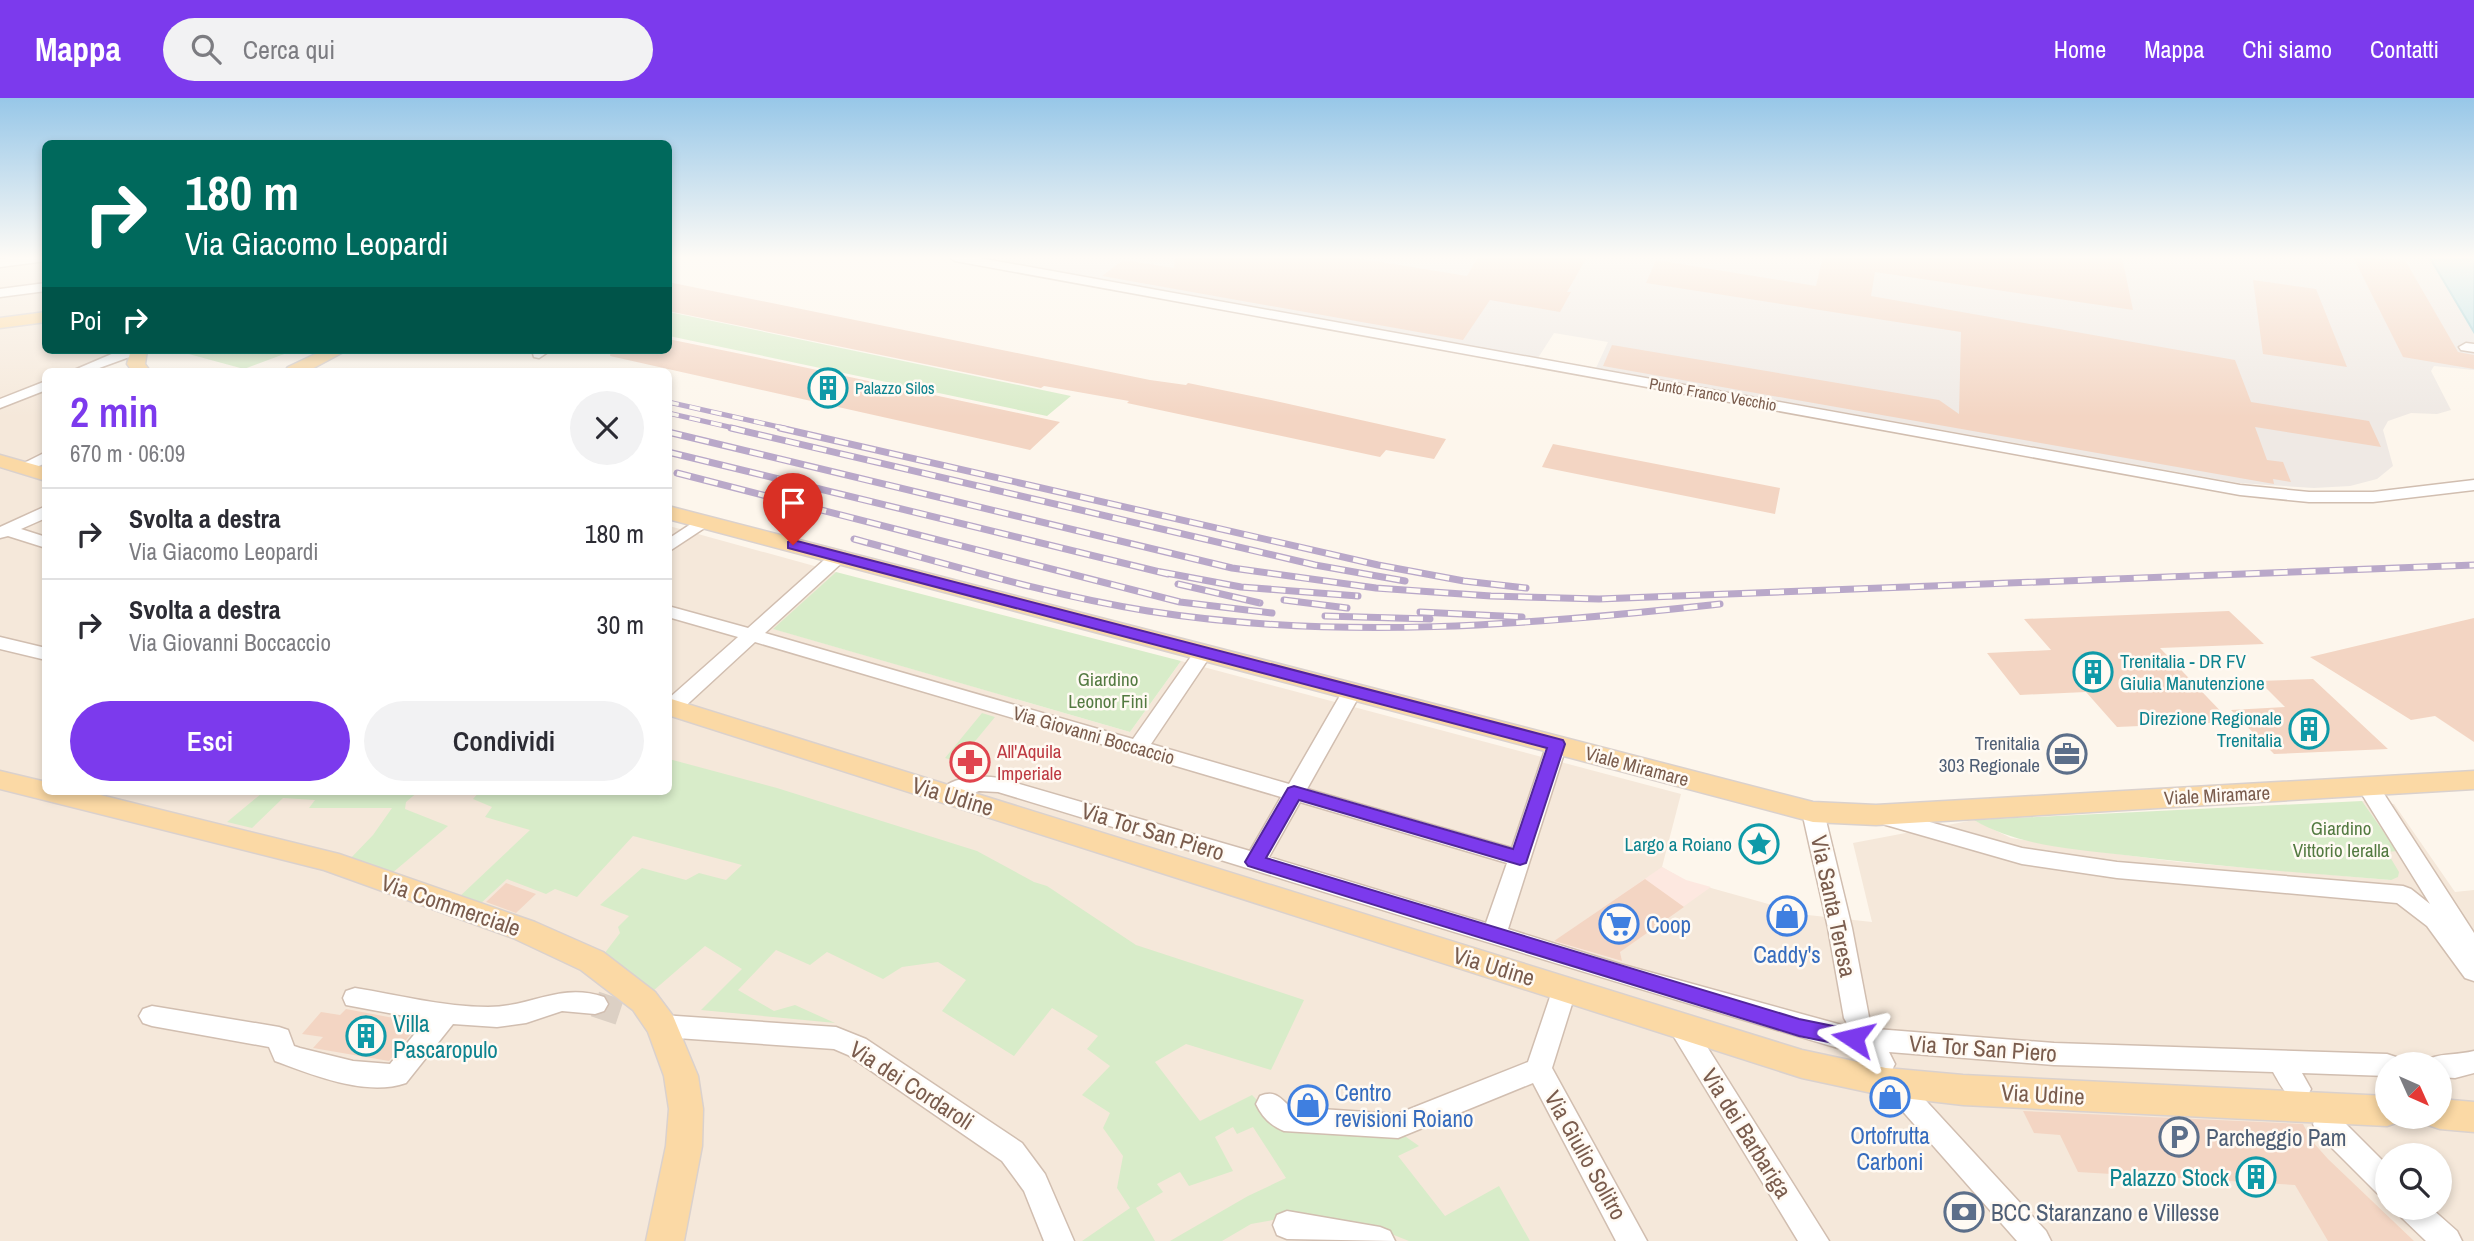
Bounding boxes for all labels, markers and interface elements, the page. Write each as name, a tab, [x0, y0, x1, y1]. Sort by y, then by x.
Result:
search box	[163, 18, 653, 81]
text: Mappa	[35, 27, 121, 71]
icon: search	[187, 30, 225, 68]
text: Cerca qui	[243, 32, 335, 67]
text: Home	[2054, 33, 2106, 65]
text: Mappa	[2144, 33, 2204, 65]
text: Chi siamo	[2242, 33, 2332, 65]
text: Contatti	[2370, 33, 2439, 65]
text: 180 m	[185, 159, 299, 225]
icon: right	[70, 168, 161, 259]
text: Via Giacomo Leopardi	[185, 222, 449, 265]
icon: right	[116, 301, 154, 339]
text: Poi	[70, 303, 102, 338]
building icon: Palazzo Silos	[807, 367, 849, 409]
street label: Punto Franco Vecchio	[1648, 372, 1778, 416]
place label: Palazzo Silos	[855, 377, 935, 399]
text: 2 min	[70, 384, 159, 440]
button: close	[570, 391, 644, 465]
text: 670 m · 06:09	[70, 438, 185, 469]
pin	[763, 473, 823, 545]
icon: arrive	[774, 484, 812, 522]
text: Svolta a destra	[129, 501, 281, 536]
icon: right	[70, 515, 108, 553]
text: 180 m	[585, 516, 644, 551]
text: Via Giacomo Leopardi	[129, 536, 318, 567]
text: Svolta a destra	[129, 592, 281, 627]
icon: right	[70, 606, 108, 644]
text: 30 m	[597, 607, 644, 642]
text: Via Giovanni Boccaccio	[129, 627, 331, 658]
place label: Trenitalia - DR FV Giulia Manutenzione	[2120, 648, 2265, 696]
building icon: Trenitalia - DR FV Giulia Manutenzione	[2072, 651, 2114, 693]
park label: Giardino Leonor Fini	[1068, 666, 1148, 714]
street label: Via Giovanni Boccaccio	[1010, 700, 1178, 770]
button: Esci	[70, 701, 350, 781]
button: Condividi	[364, 701, 644, 781]
place label: Direzione Regionale Trenitalia	[2139, 705, 2282, 753]
building icon: Direzione Regionale Trenitalia	[2288, 708, 2330, 750]
place label: Trenitalia 303 Regionale	[1939, 730, 2040, 778]
office icon: Trenitalia 303 Regionale	[2046, 733, 2088, 775]
place label: All'Aquila Imperiale	[996, 738, 1062, 786]
street label: Viale Miramare	[1582, 740, 1692, 792]
pharmacy icon: All'Aquila Imperiale	[949, 741, 991, 783]
street label: Via Udine	[909, 769, 997, 823]
street label: Viale Miramare	[2163, 779, 2271, 811]
street label: Via Tor San Piero	[1078, 795, 1228, 867]
park label: Giardino Vittorio Ieralla	[2293, 815, 2390, 863]
place icon: Largo a Roiano	[1738, 823, 1780, 865]
place label: Largo a Roiano	[1625, 831, 1732, 857]
street label: Via Santa Teresa	[1804, 832, 1864, 980]
street label: Via Commerciale	[377, 867, 525, 943]
shop icon: Caddy's	[1766, 895, 1808, 937]
supermarket icon: Coop	[1598, 903, 1640, 945]
place label: Coop	[1646, 909, 1691, 940]
street label: Via Udine	[1450, 939, 1538, 993]
place label: Caddy's	[1753, 939, 1821, 970]
position arrow	[1816, 1001, 1890, 1075]
place label: Villa Pascaropulo	[393, 1008, 498, 1065]
building icon: Villa Pascaropulo	[345, 1015, 387, 1057]
street label: Via Tor San Piero	[1908, 1027, 2058, 1069]
street label: Via dei Cordaroli	[844, 1033, 980, 1137]
north arrow	[2375, 1052, 2452, 1129]
map controls	[2375, 1052, 2452, 1220]
street label: Via dei Barbariga	[1695, 1062, 1800, 1204]
shop icon: Ortofrutta Carboni	[1869, 1076, 1911, 1118]
street label: Via Udine	[2000, 1076, 2086, 1112]
place label: Centro revisioni Roiano	[1335, 1077, 1473, 1134]
shop icon: Centro revisioni Roiano	[1287, 1084, 1329, 1126]
street label: Via Giulio Solitro	[1538, 1085, 1634, 1225]
parking icon: Parcheggio Pam	[2158, 1116, 2200, 1158]
place label: Ortofrutta Carboni	[1850, 1120, 1930, 1177]
place label: Parcheggio Pam	[2206, 1122, 2346, 1153]
button: search	[2375, 1143, 2452, 1220]
building icon: Palazzo Stock	[2235, 1156, 2277, 1198]
place label: Palazzo Stock	[2109, 1162, 2230, 1193]
bank icon: BCC Staranzano e Villesse	[1943, 1191, 1985, 1233]
place label: BCC Staranzano e Villesse	[1991, 1197, 2219, 1228]

